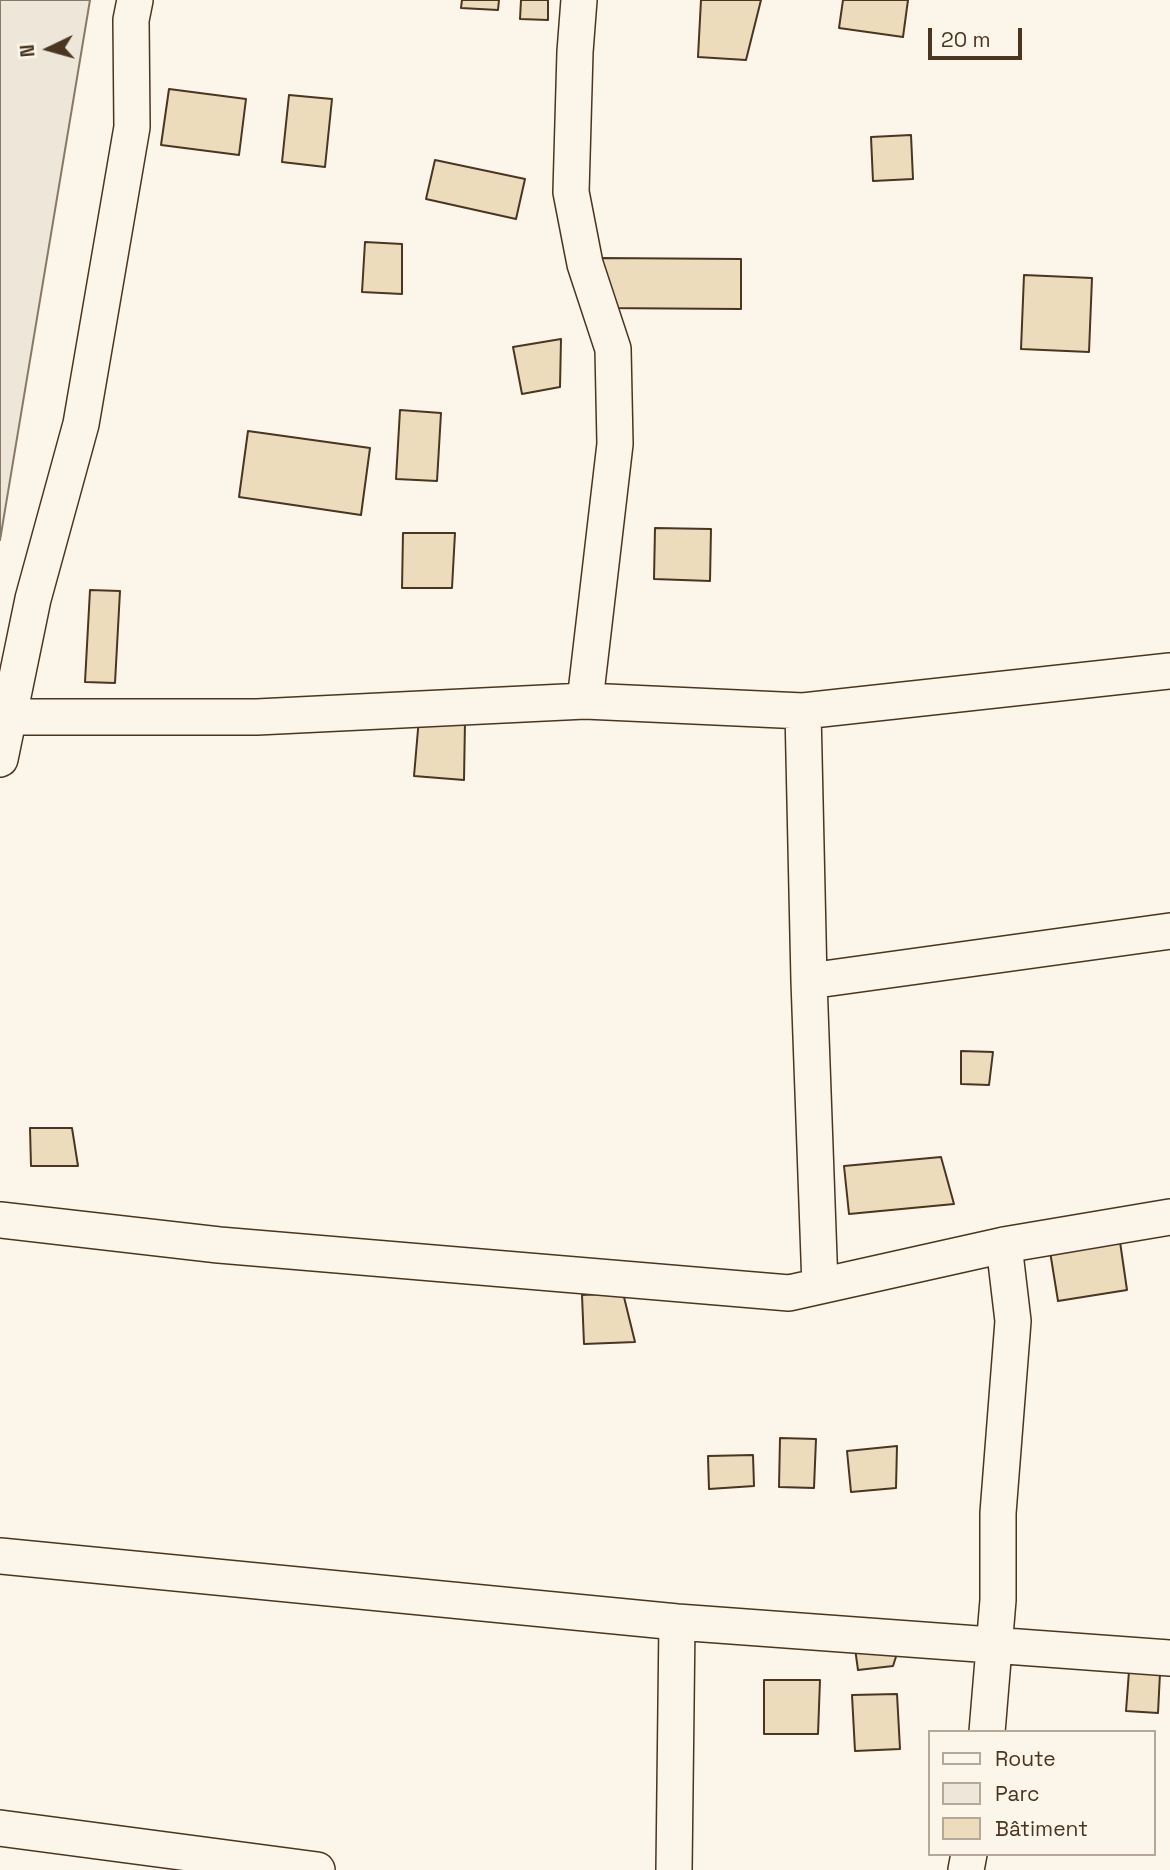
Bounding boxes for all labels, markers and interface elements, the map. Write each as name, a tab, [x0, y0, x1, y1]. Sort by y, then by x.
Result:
north arrow	[14, 14, 84, 84]
scale bar	[932, 14, 1026, 58]
text: 20 m	[941, 26, 991, 53]
text: N	[15, 43, 41, 58]
legend	[928, 1730, 1156, 1856]
text: Route	[995, 1745, 1056, 1772]
text: Parc	[995, 1780, 1040, 1807]
text: Bâtiment	[995, 1815, 1088, 1842]

